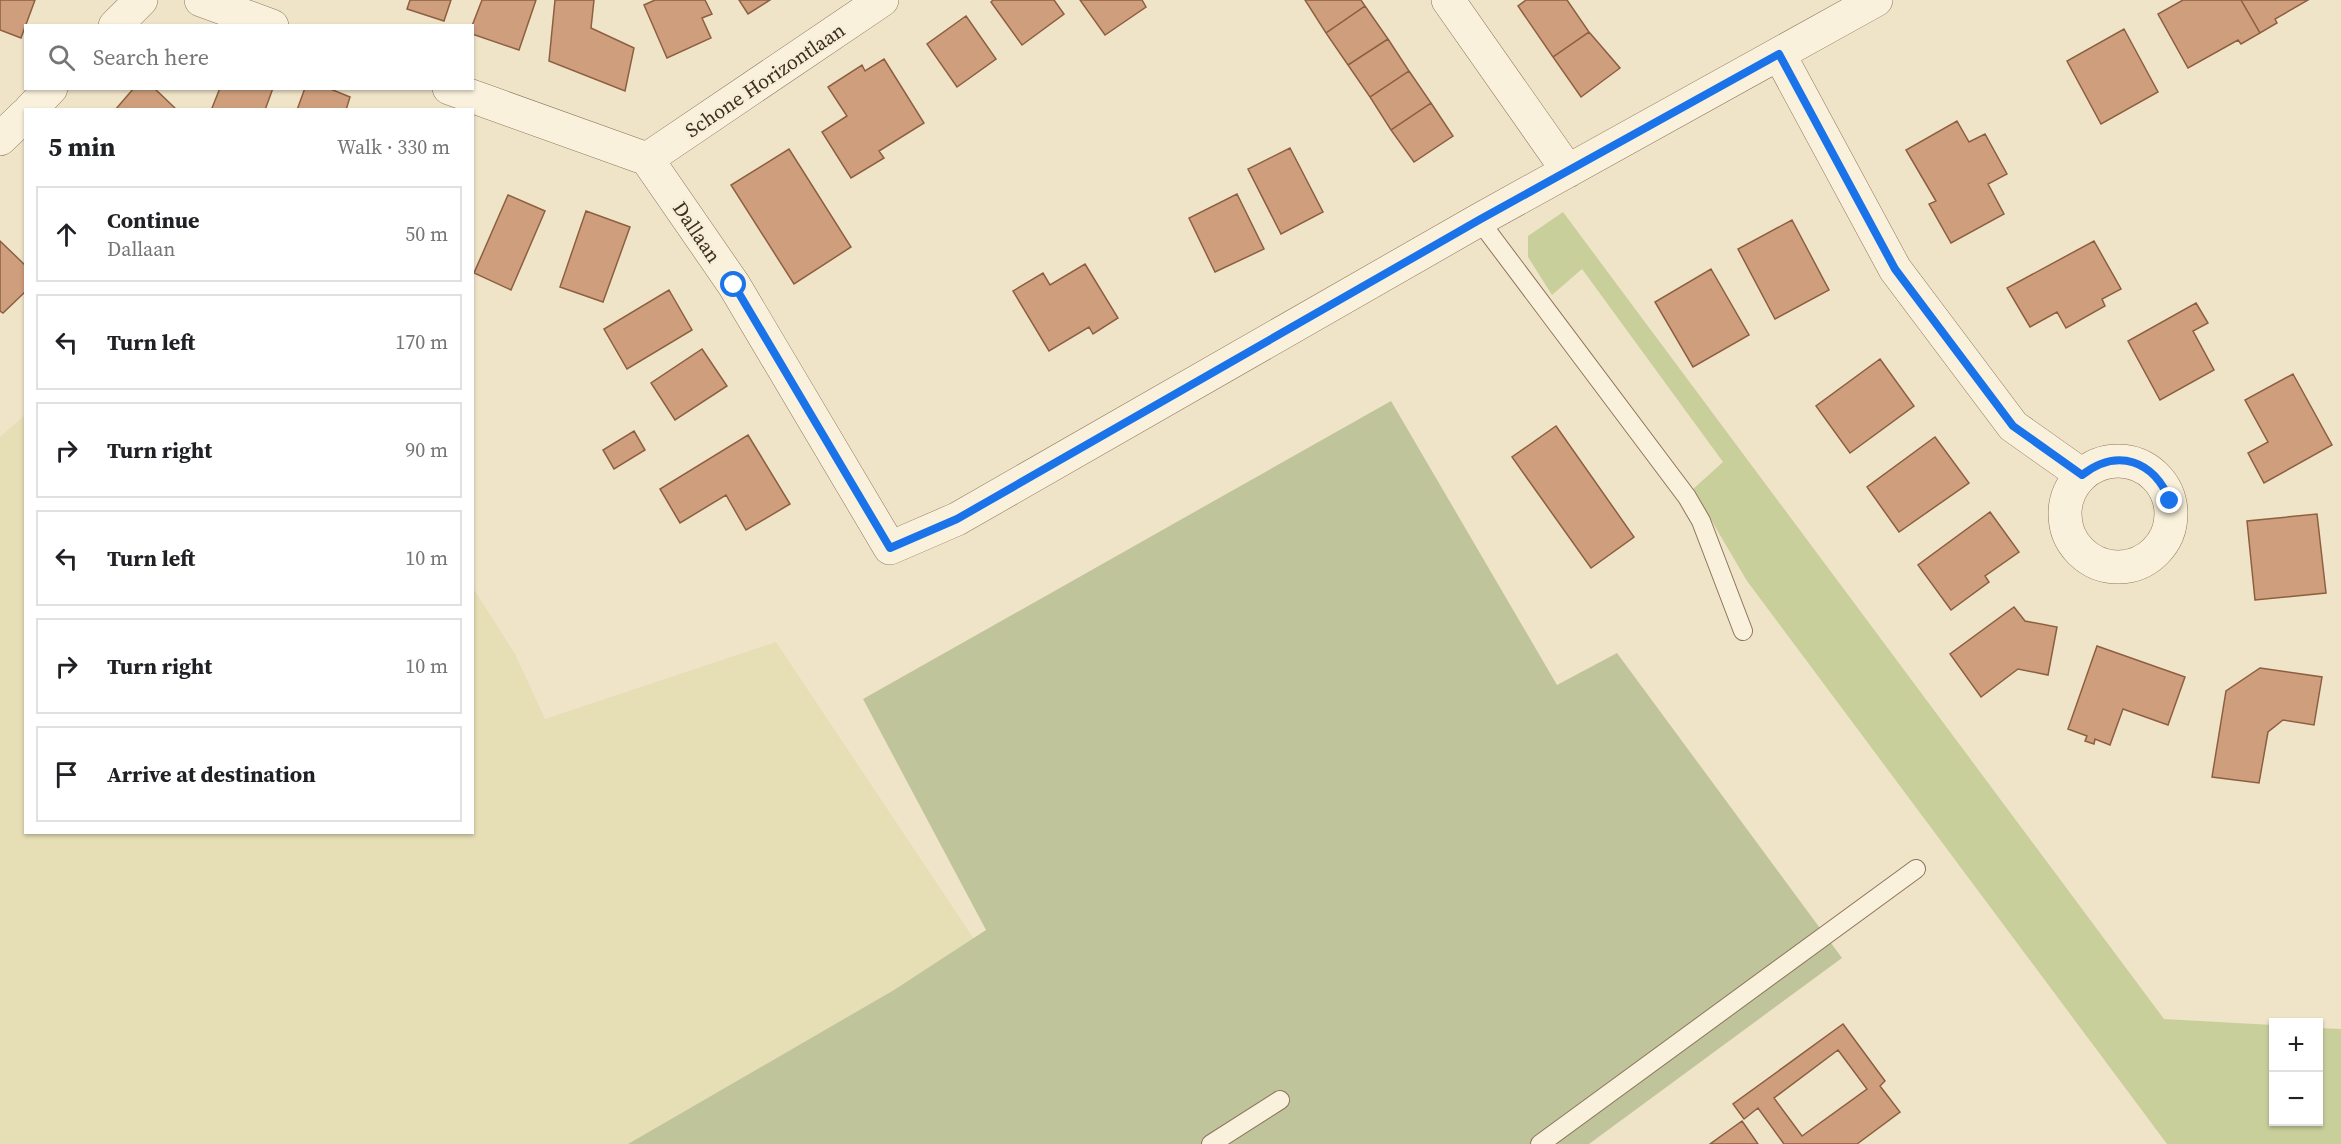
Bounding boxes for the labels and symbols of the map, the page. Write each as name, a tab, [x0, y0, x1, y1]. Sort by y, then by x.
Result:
street label: Schone Horizontlaan	[680, 16, 850, 144]
street label: Dallaan	[666, 196, 728, 268]
route start	[720, 271, 746, 297]
route end	[2156, 487, 2182, 513]

